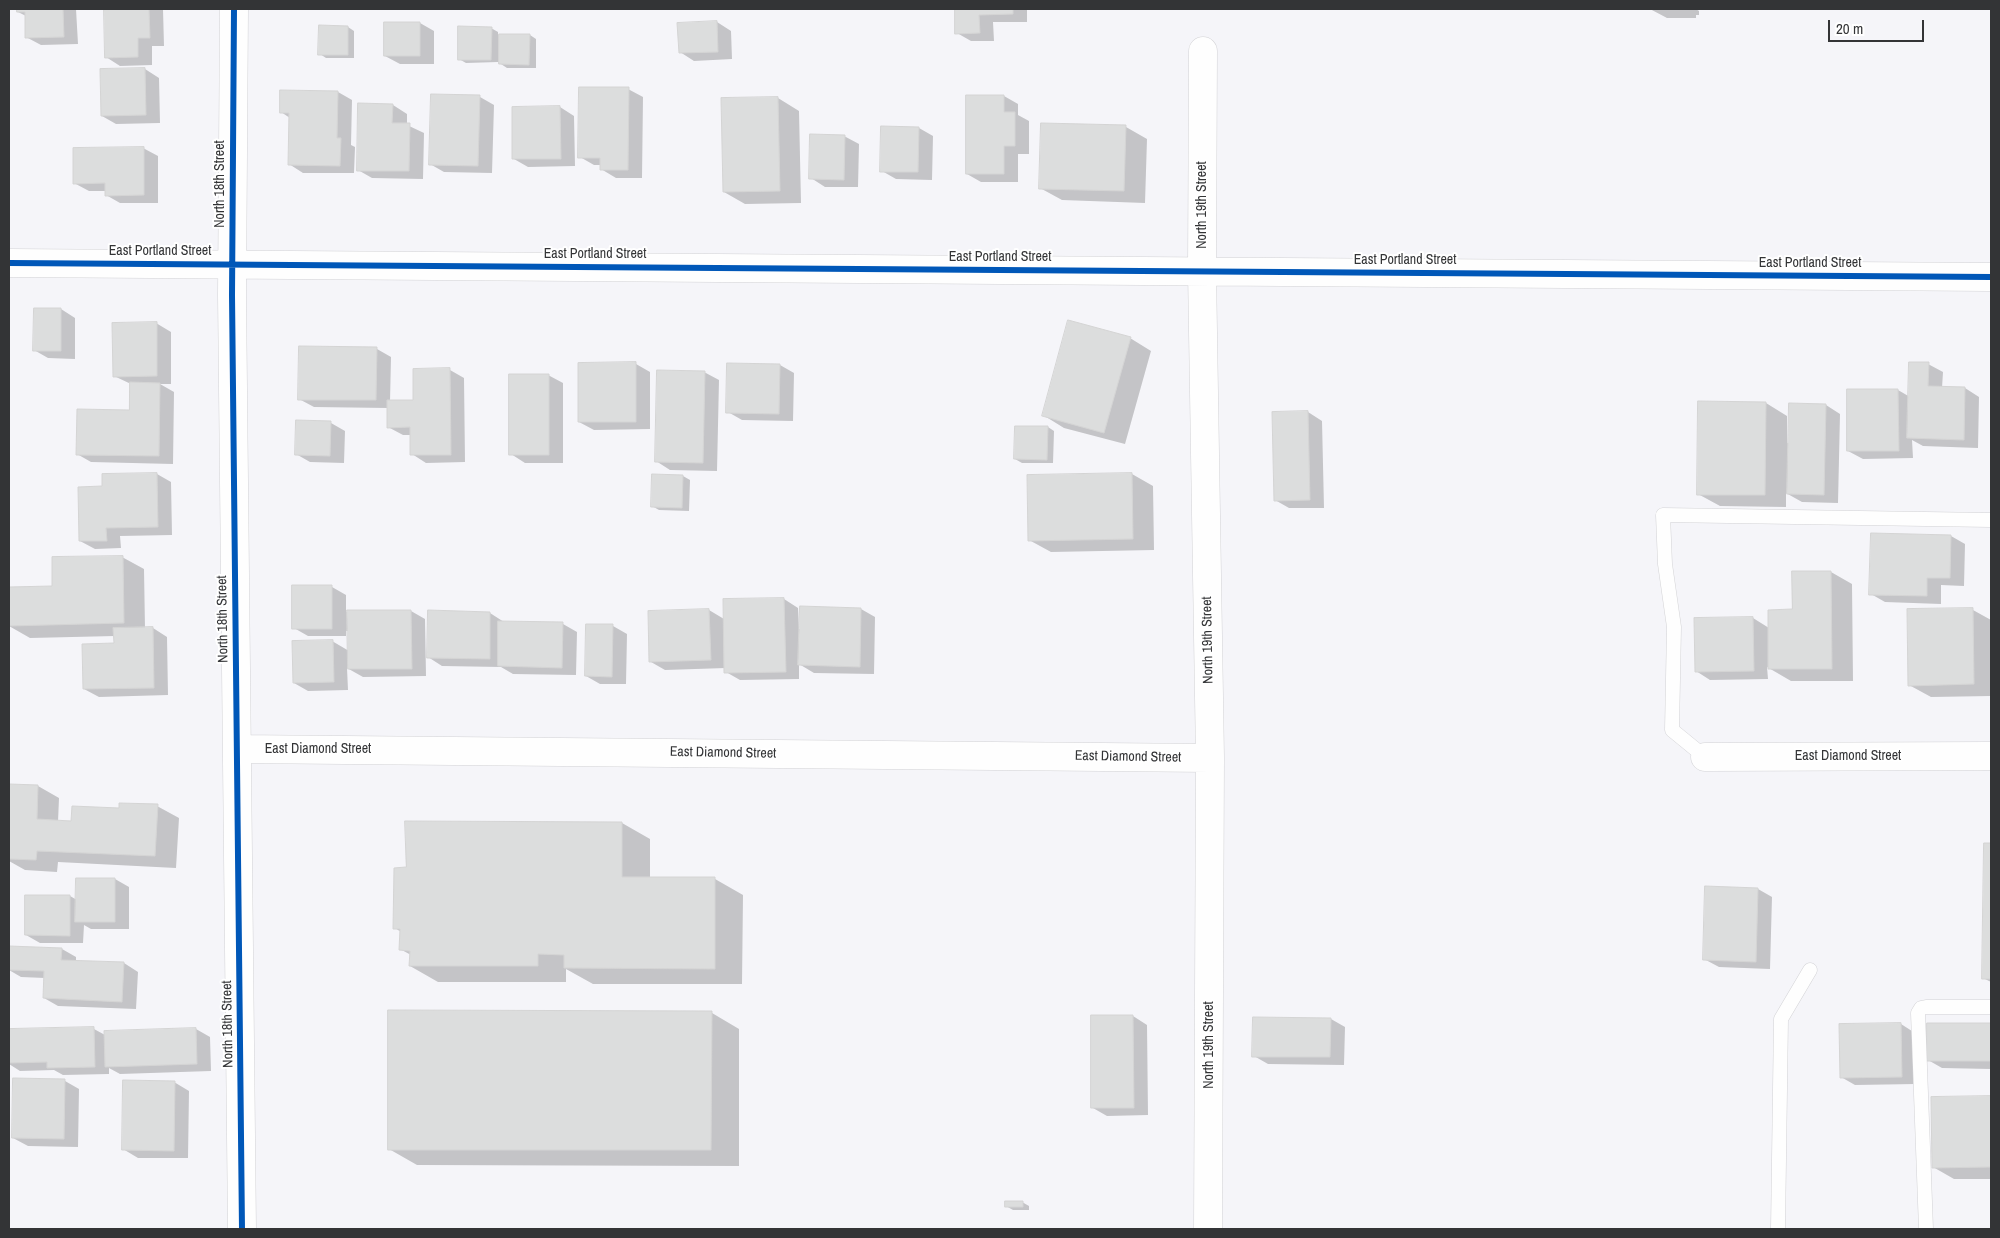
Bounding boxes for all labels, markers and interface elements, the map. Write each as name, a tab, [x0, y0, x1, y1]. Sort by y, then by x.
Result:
scale bar	[1830, 10, 1926, 42]
text: 20 m	[1836, 18, 1863, 39]
street label: North 18th Street	[212, 140, 228, 228]
street label: North 19th Street	[1194, 161, 1210, 249]
street label: East Portland Street	[109, 243, 211, 259]
street label: East Portland Street	[544, 246, 646, 262]
street label: East Portland Street	[949, 249, 1051, 265]
street label: East Portland Street	[1354, 252, 1456, 268]
street label: East Portland Street	[1759, 255, 1861, 271]
street label: North 18th Street	[214, 575, 232, 663]
street label: North 19th Street	[1199, 596, 1217, 684]
street label: East Diamond Street	[265, 741, 371, 757]
street label: East Diamond Street	[670, 744, 776, 762]
street label: East Diamond Street	[1075, 748, 1181, 766]
street label: East Diamond Street	[1795, 748, 1901, 764]
street label: North 18th Street	[219, 980, 237, 1068]
street label: North 19th Street	[1201, 1001, 1217, 1089]

